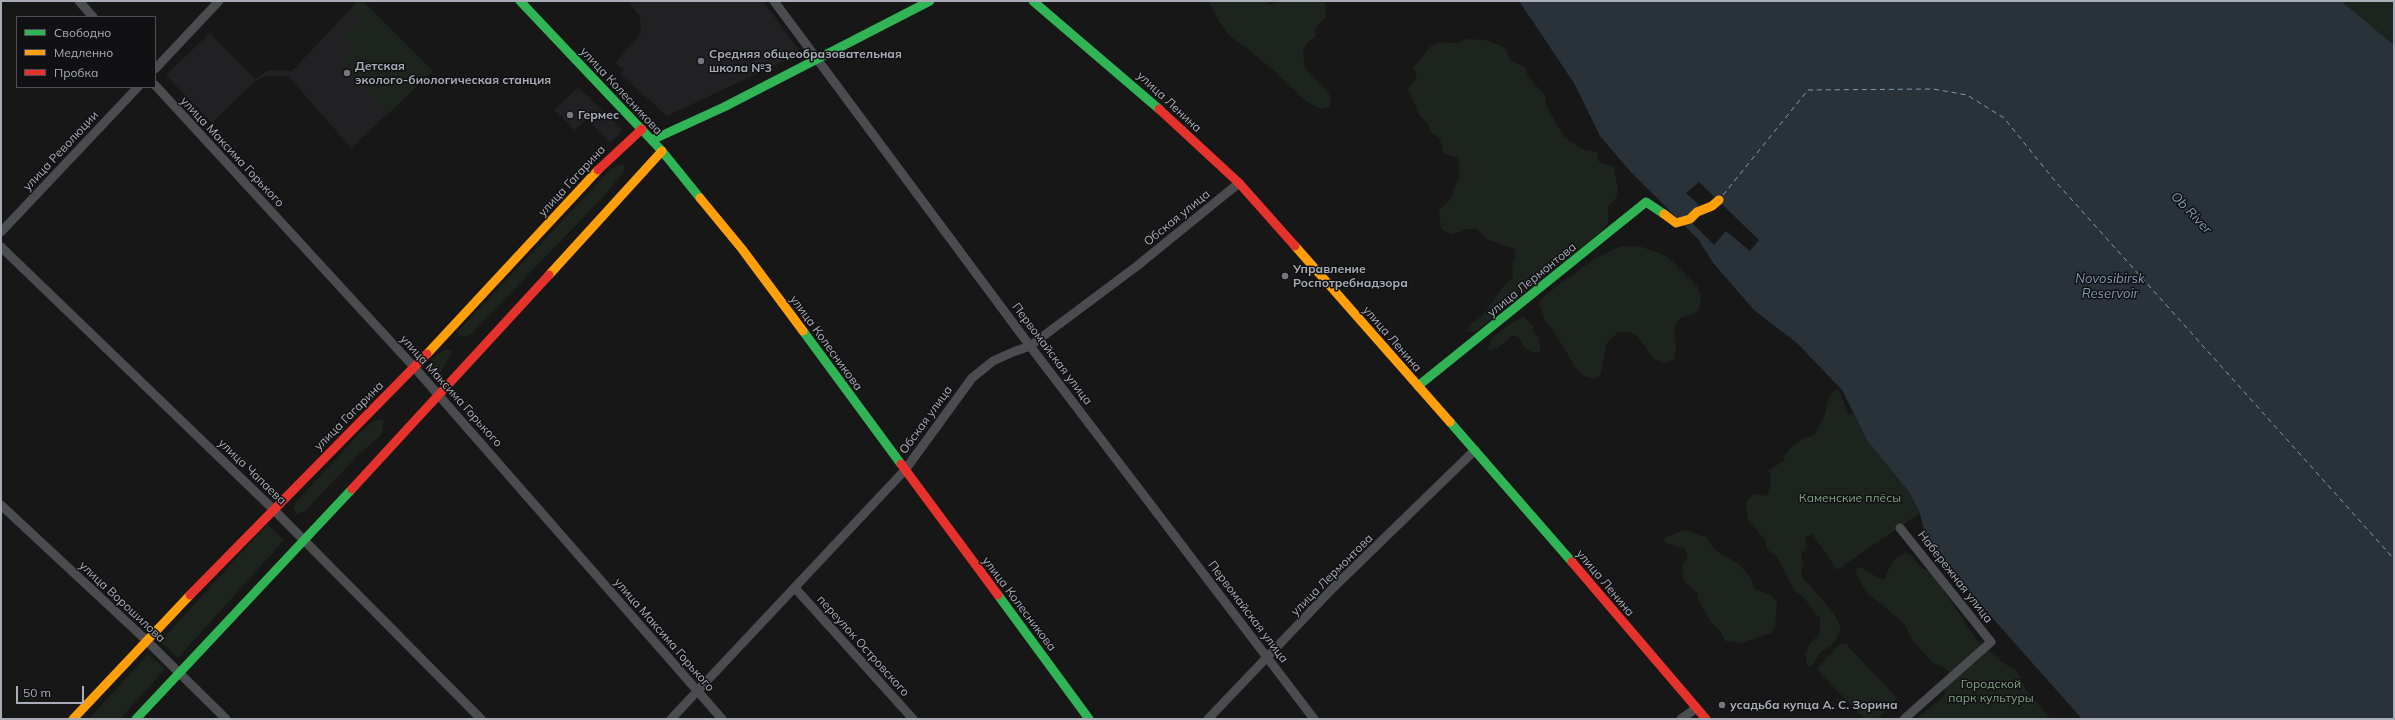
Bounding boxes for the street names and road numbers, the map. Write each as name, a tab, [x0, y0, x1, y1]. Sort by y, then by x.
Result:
street label: улица Колесникова	[577, 44, 665, 138]
street label: улица Ленина	[1134, 69, 1204, 135]
street label: улица Максима Горького	[177, 94, 287, 210]
street label: улица Революции	[20, 108, 102, 194]
street label: улица Гагарина	[535, 142, 609, 220]
street label: Обская улица	[1141, 187, 1213, 249]
street label: улица Лермонтова	[1485, 240, 1579, 320]
street label: улица Колесникова	[787, 293, 865, 393]
street label: Первомайская улица	[1009, 300, 1095, 408]
street label: улица Ленина	[1359, 303, 1425, 375]
street label: улица Максима Горького	[397, 332, 505, 450]
street label: улица Гагарина	[311, 378, 387, 454]
street label: Обская улица	[896, 383, 956, 457]
street label: улица Чапаева	[215, 436, 289, 508]
street label: Набережная улица	[1915, 528, 1995, 626]
street label: улица Лермонтова	[1288, 531, 1376, 619]
street label: улица Ленина	[1573, 547, 1637, 619]
street label: улица Колесникова	[979, 554, 1059, 654]
street label: улица Ворошилова	[76, 558, 168, 646]
street label: Первомайская улица	[1205, 558, 1291, 666]
street label: улица Максима Горького	[611, 575, 717, 695]
street label: переулок Островского	[814, 593, 912, 699]

